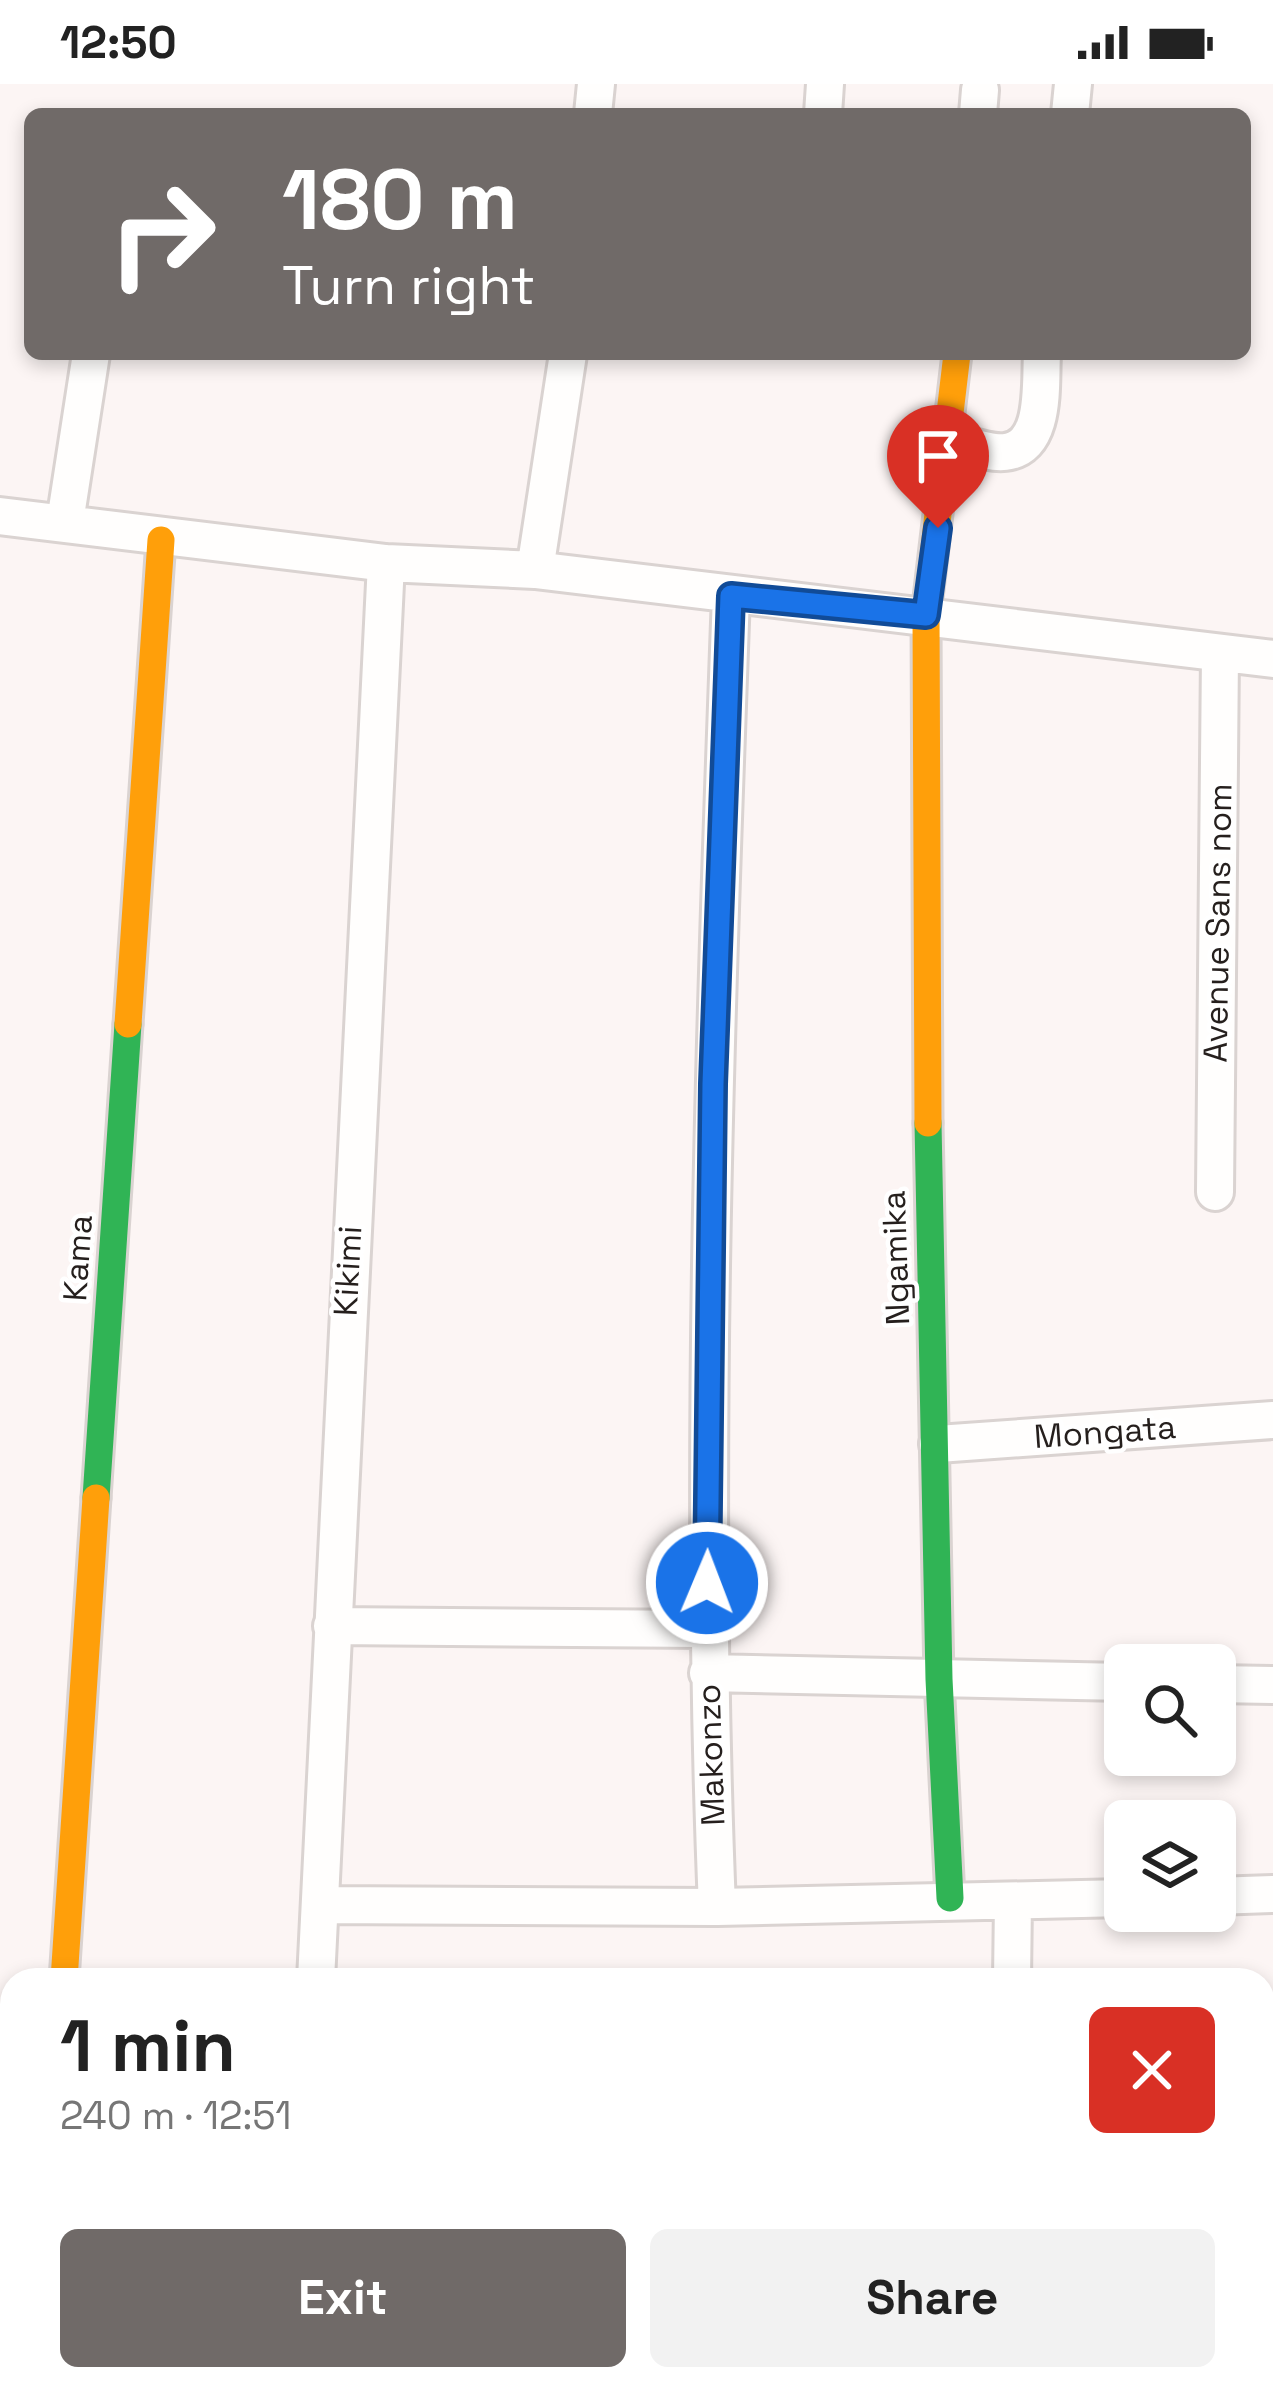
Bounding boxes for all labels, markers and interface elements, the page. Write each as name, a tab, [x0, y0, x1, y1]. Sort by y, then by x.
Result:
text: 12:50	[60, 14, 177, 71]
text: 180 m	[282, 146, 518, 254]
icon: right	[84, 156, 240, 312]
text: Turn right	[282, 251, 535, 320]
pin	[887, 405, 989, 528]
icon: arrive	[905, 423, 971, 489]
street label: Avenue Sans nom	[1195, 783, 1241, 1063]
street label: Ngamika	[873, 1190, 919, 1326]
street label: Kama	[54, 1213, 102, 1303]
street label: Kikimi	[325, 1225, 371, 1317]
street label: Mongata	[1033, 1406, 1177, 1458]
position arrow	[644, 1520, 770, 1646]
map controls	[1104, 1644, 1236, 1932]
button: search	[1104, 1644, 1236, 1776]
street label: Makonzo	[688, 1683, 734, 1827]
button: layers	[1104, 1800, 1236, 1932]
text: 1 min	[60, 2000, 236, 2092]
button: close	[1089, 2007, 1215, 2133]
text: 240 m · 12:51	[60, 2091, 291, 2140]
button: Exit	[60, 2229, 626, 2367]
button: Share	[650, 2229, 1215, 2367]

